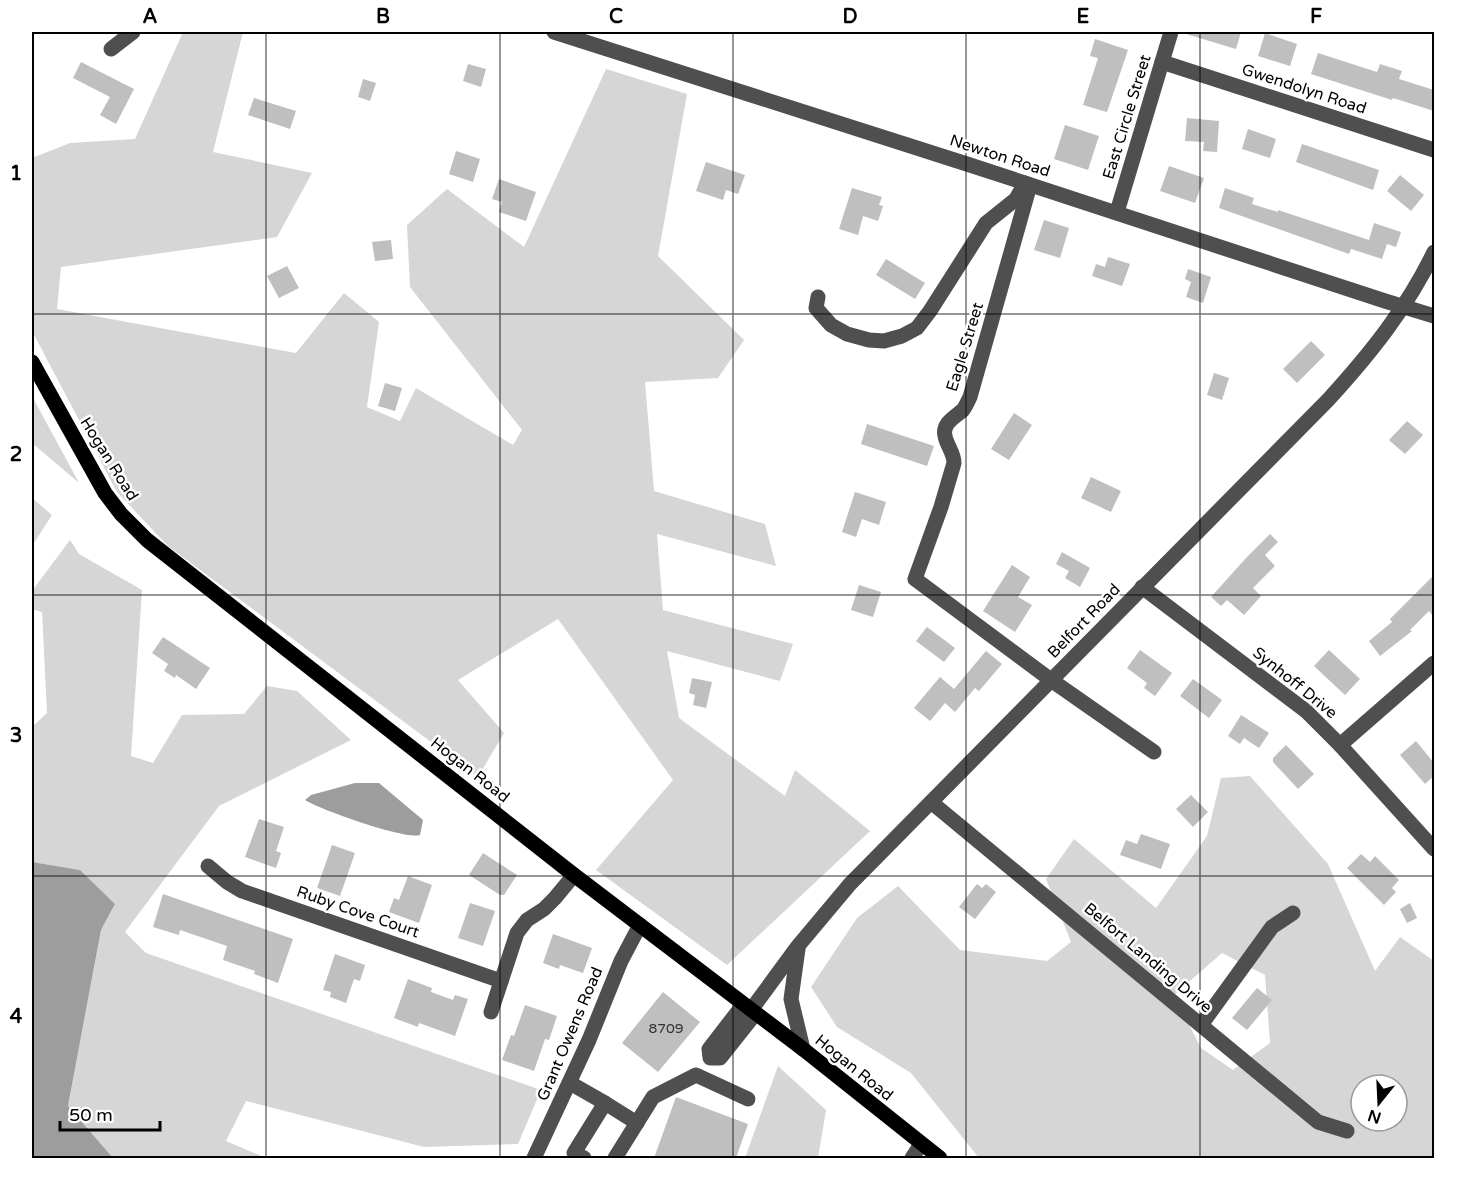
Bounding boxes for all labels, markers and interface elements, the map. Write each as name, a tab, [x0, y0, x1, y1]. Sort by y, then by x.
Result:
text: A	[143, 5, 158, 29]
text: B	[376, 5, 390, 29]
text: C	[609, 5, 623, 29]
text: D	[842, 5, 858, 29]
text: E	[1077, 5, 1090, 29]
text: F	[1310, 5, 1322, 29]
street label: East Circle Street	[1099, 52, 1155, 182]
street label: Gwendolyn Road	[1239, 59, 1369, 119]
street label: Newton Road	[947, 130, 1053, 182]
text: 1	[10, 162, 22, 186]
street label: Eagle Street	[942, 300, 988, 394]
street label: Hogan Road	[75, 414, 143, 504]
text: 2	[10, 443, 22, 467]
street label: Belfort Road	[1043, 580, 1125, 662]
street label: Synhoff Drive	[1249, 643, 1341, 723]
text: 3	[10, 724, 22, 748]
street label: Hogan Road	[426, 733, 514, 807]
street label: Ruby Cove Court	[294, 882, 422, 942]
street label: Belfort Landing Drive	[1080, 899, 1216, 1017]
street label: Grant Owens Road	[533, 964, 607, 1104]
text: 4	[10, 1005, 23, 1029]
house number: 8709	[648, 1020, 684, 1037]
street label: Hogan Road	[811, 1030, 897, 1106]
north arrow	[1349, 1073, 1409, 1133]
scale bar	[60, 1094, 160, 1132]
text: 50 m	[69, 1104, 113, 1126]
text: N	[1365, 1105, 1384, 1128]

